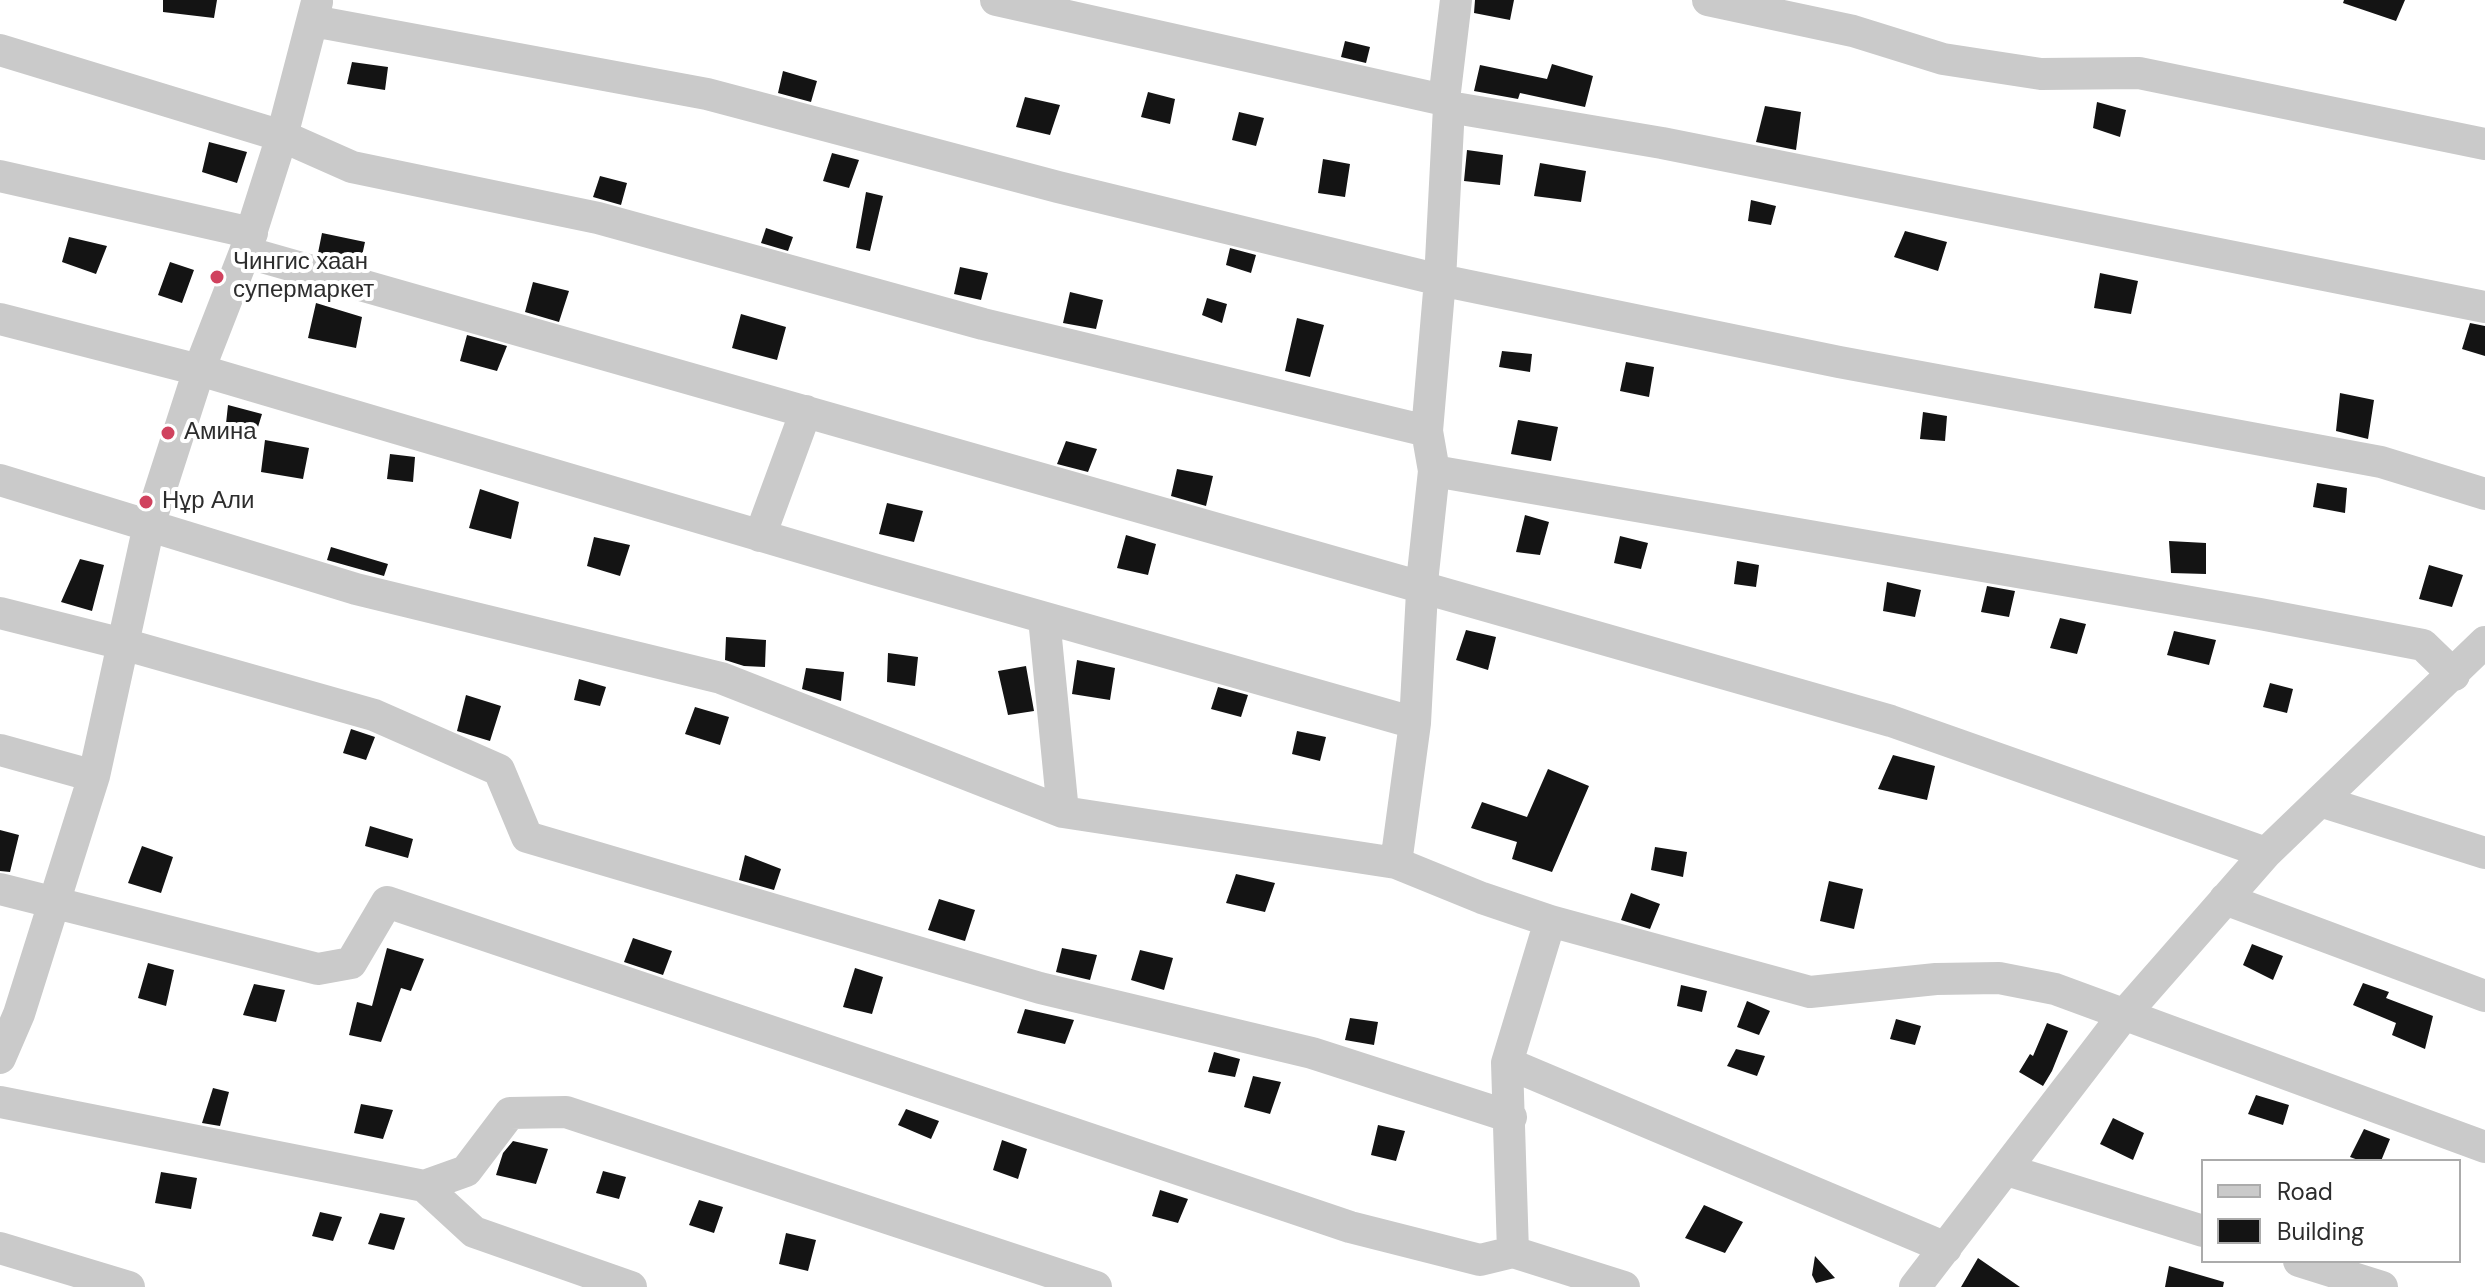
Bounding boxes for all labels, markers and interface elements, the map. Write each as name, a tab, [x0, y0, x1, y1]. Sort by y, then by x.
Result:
place label: Чингис хаан супермаркет	[233, 249, 374, 305]
marker: Чингис хаан супермаркет	[208, 268, 226, 286]
place label: Амина	[184, 419, 257, 447]
marker: Амина	[159, 424, 177, 442]
place label: Нұр Али	[162, 488, 254, 516]
marker: Нұр Али	[137, 493, 155, 511]
legend	[2201, 1159, 2461, 1263]
text: Road	[2277, 1176, 2333, 1207]
text: Building	[2277, 1216, 2364, 1247]

